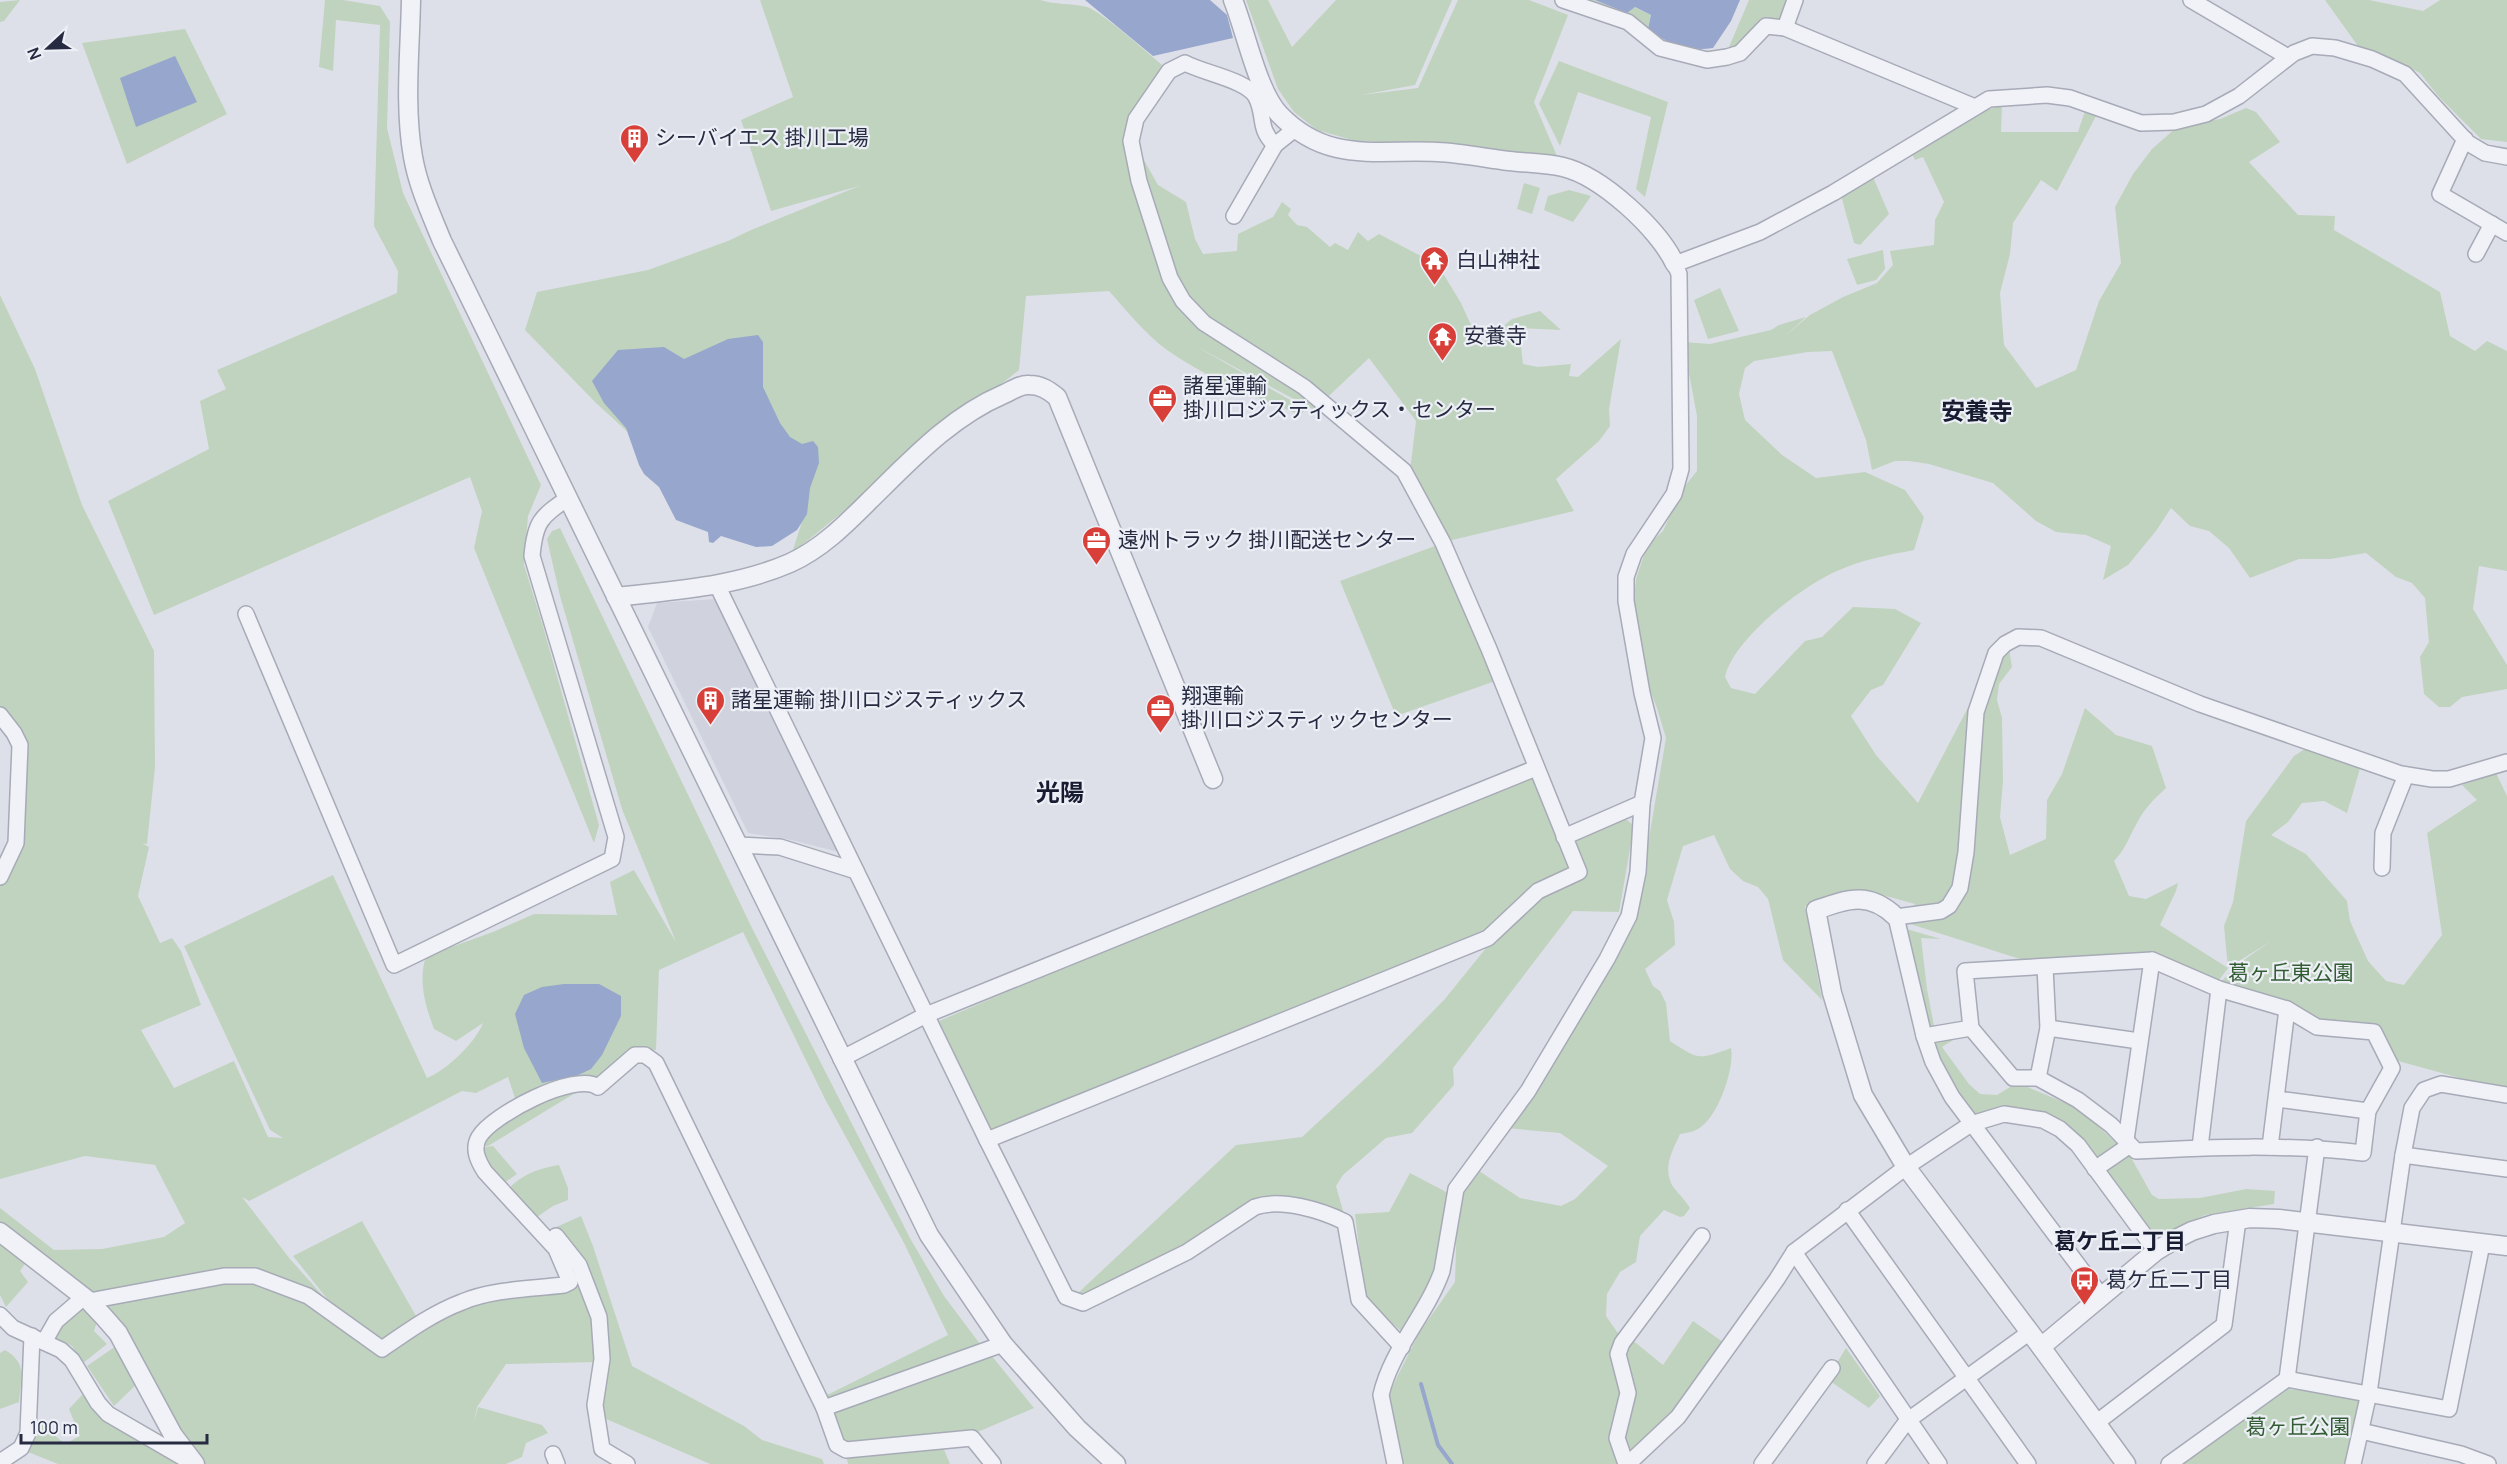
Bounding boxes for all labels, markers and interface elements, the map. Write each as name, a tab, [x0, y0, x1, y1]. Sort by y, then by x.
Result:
north arrow	[18, 18, 78, 78]
text: N	[22, 44, 46, 63]
building icon: シーバイエス 掛川工場	[618, 122, 650, 164]
place label: シーバイエス 掛川工場	[655, 123, 869, 151]
temple icon: 白山神社	[1419, 244, 1451, 286]
place label: 白山神社	[1456, 245, 1540, 273]
temple icon: 安養寺	[1427, 320, 1459, 362]
place label: 安養寺	[1464, 321, 1527, 349]
place label: 諸星運輸 掛川ロジスティックス・センター	[1183, 371, 1496, 423]
office icon: 諸星運輸 掛川ロジスティックス・センター	[1146, 382, 1178, 424]
district label: 安養寺	[1941, 394, 2013, 427]
office icon: 遠州トラック 掛川配送センター	[1081, 524, 1113, 566]
place label: 遠州トラック 掛川配送センター	[1118, 525, 1416, 553]
place label: 翔運輸 掛川ロジスティックセンター	[1181, 681, 1453, 733]
building icon: 諸星運輸 掛川ロジスティックス	[694, 684, 726, 726]
place label: 諸星運輸 掛川ロジスティックス	[731, 685, 1027, 713]
office icon: 翔運輸 掛川ロジスティックセンター	[1144, 692, 1176, 734]
district label: 光陽	[1036, 775, 1084, 808]
park label: 葛ヶ丘東公園	[2228, 958, 2354, 986]
district label: 葛ケ丘二丁目	[2054, 1226, 2186, 1256]
bus stop icon: 葛ケ丘二丁目	[2069, 1264, 2101, 1306]
place label: 葛ケ丘二丁目	[2106, 1265, 2232, 1293]
scale bar	[21, 1407, 207, 1445]
park label: 葛ヶ丘公園	[2246, 1412, 2351, 1440]
text: 100 m	[30, 1415, 78, 1439]

